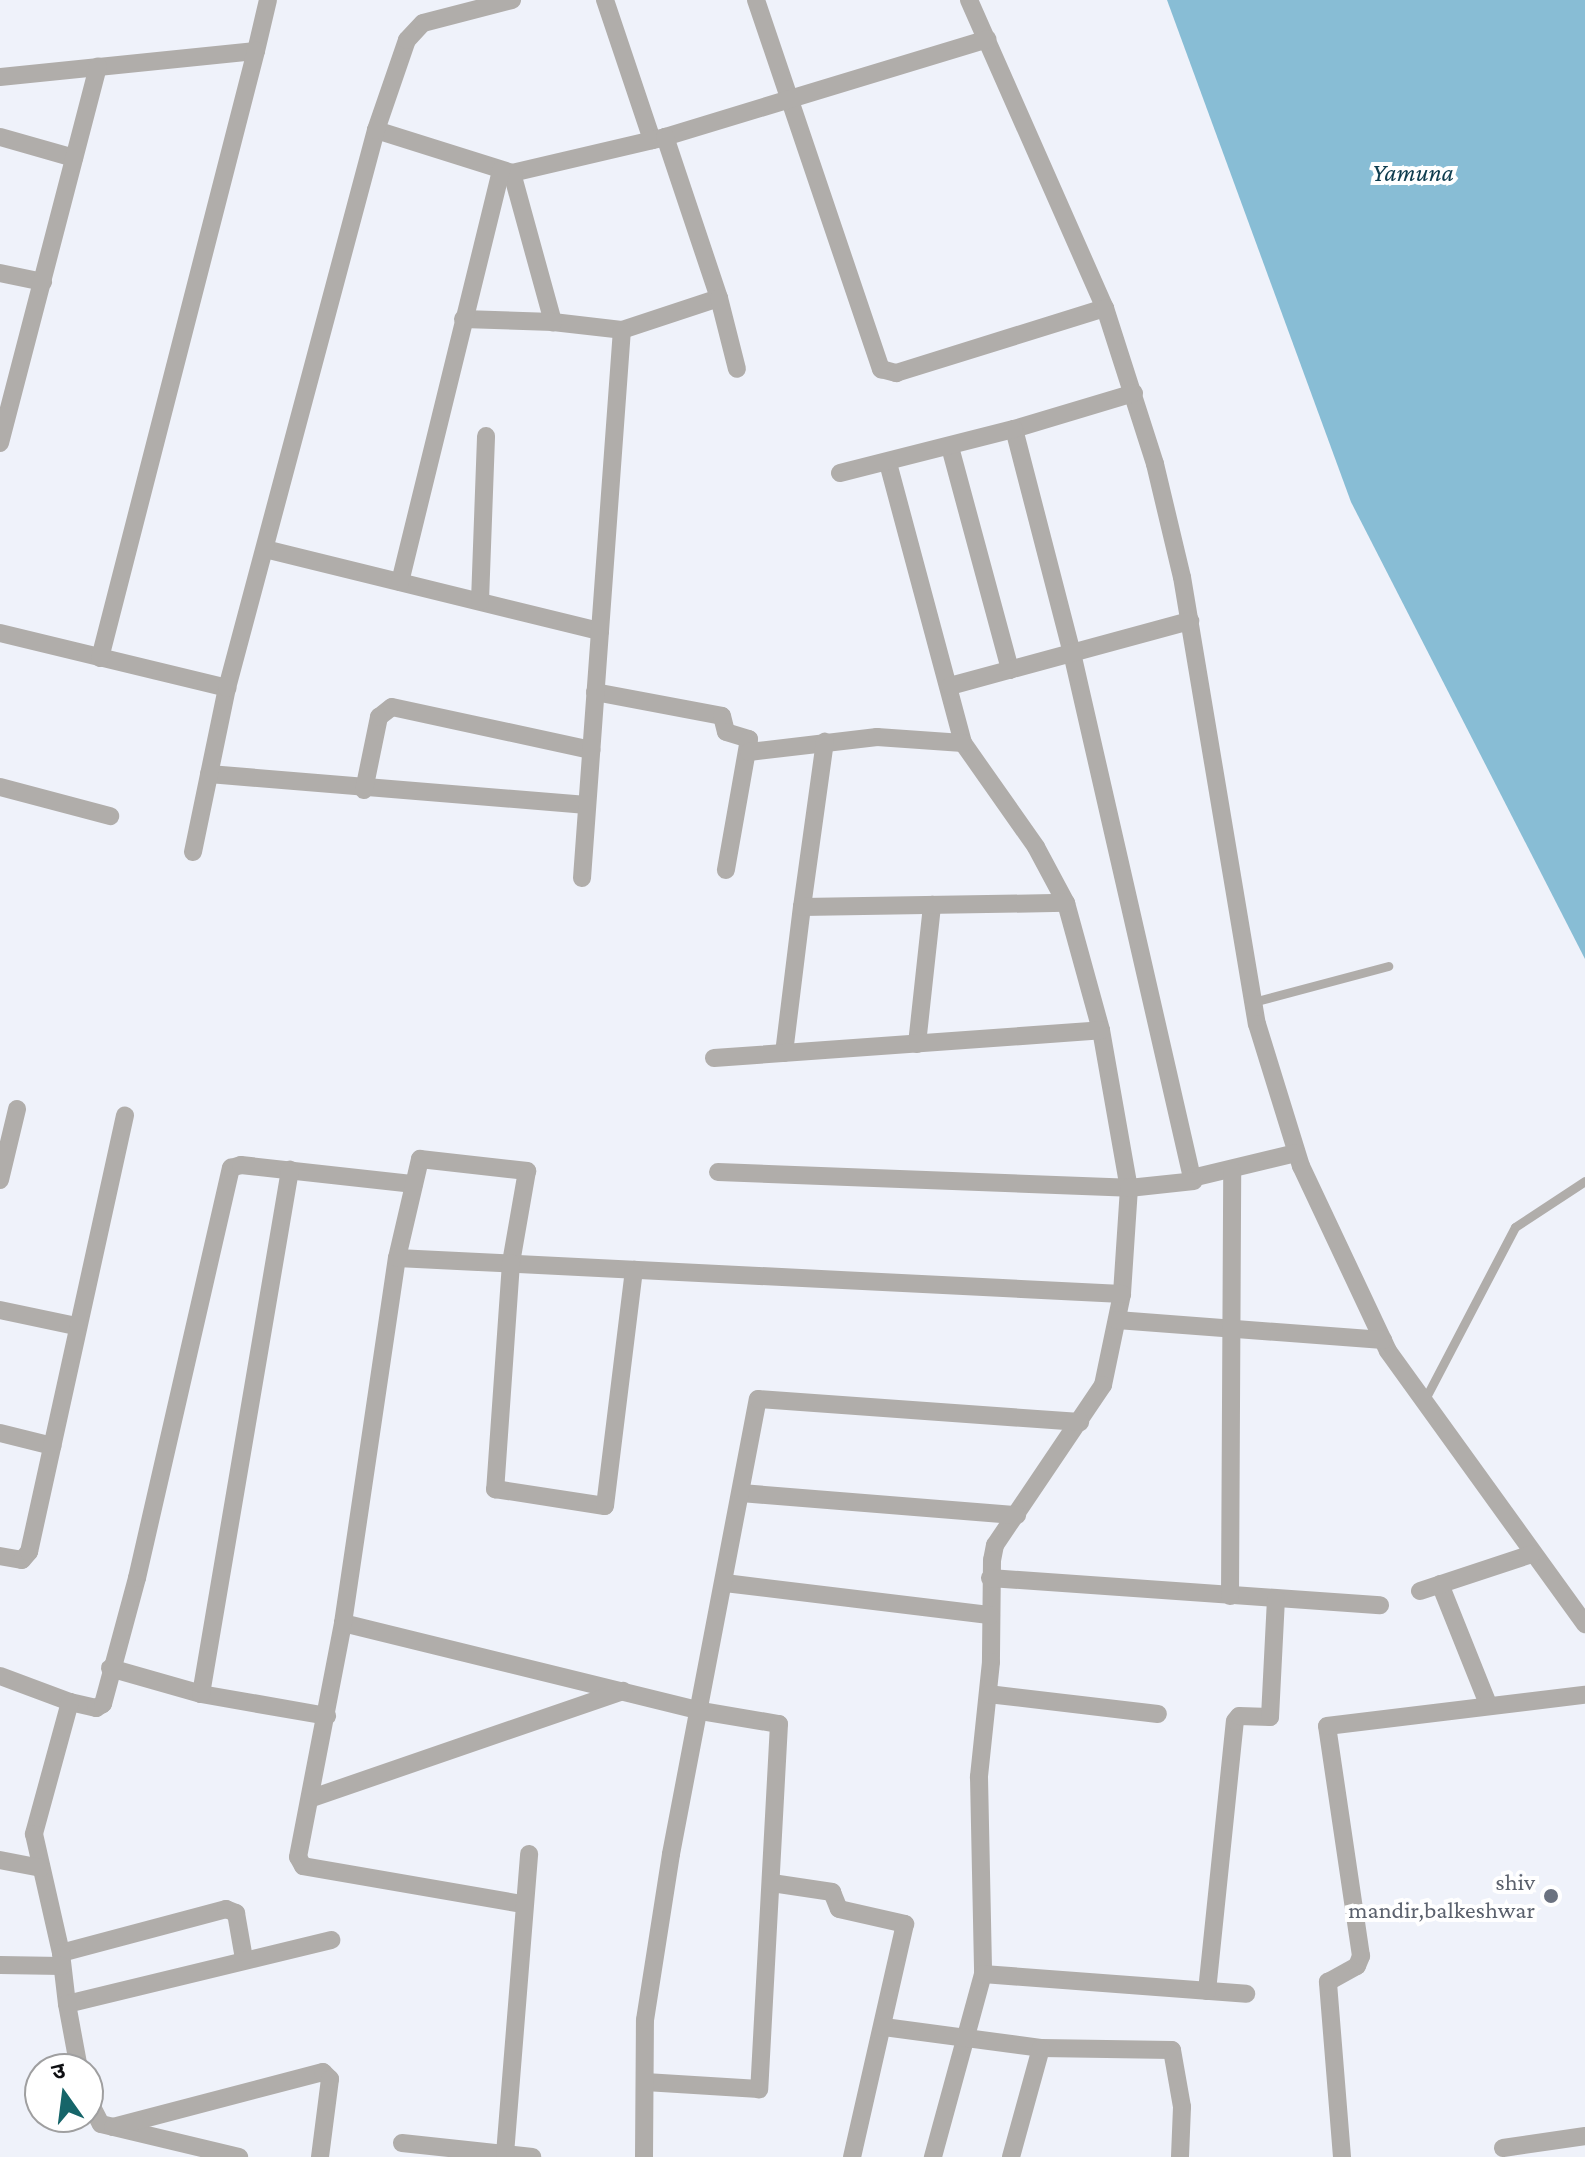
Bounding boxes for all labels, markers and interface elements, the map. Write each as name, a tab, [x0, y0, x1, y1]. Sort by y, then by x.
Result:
water label: Yamuna	[1372, 157, 1454, 189]
place label: shiv mandir,balkeshwar	[1348, 1868, 1535, 1924]
marker: shiv mandir,balkeshwar	[1542, 1887, 1560, 1905]
north arrow	[24, 2053, 104, 2133]
text: उ	[49, 2057, 68, 2085]

